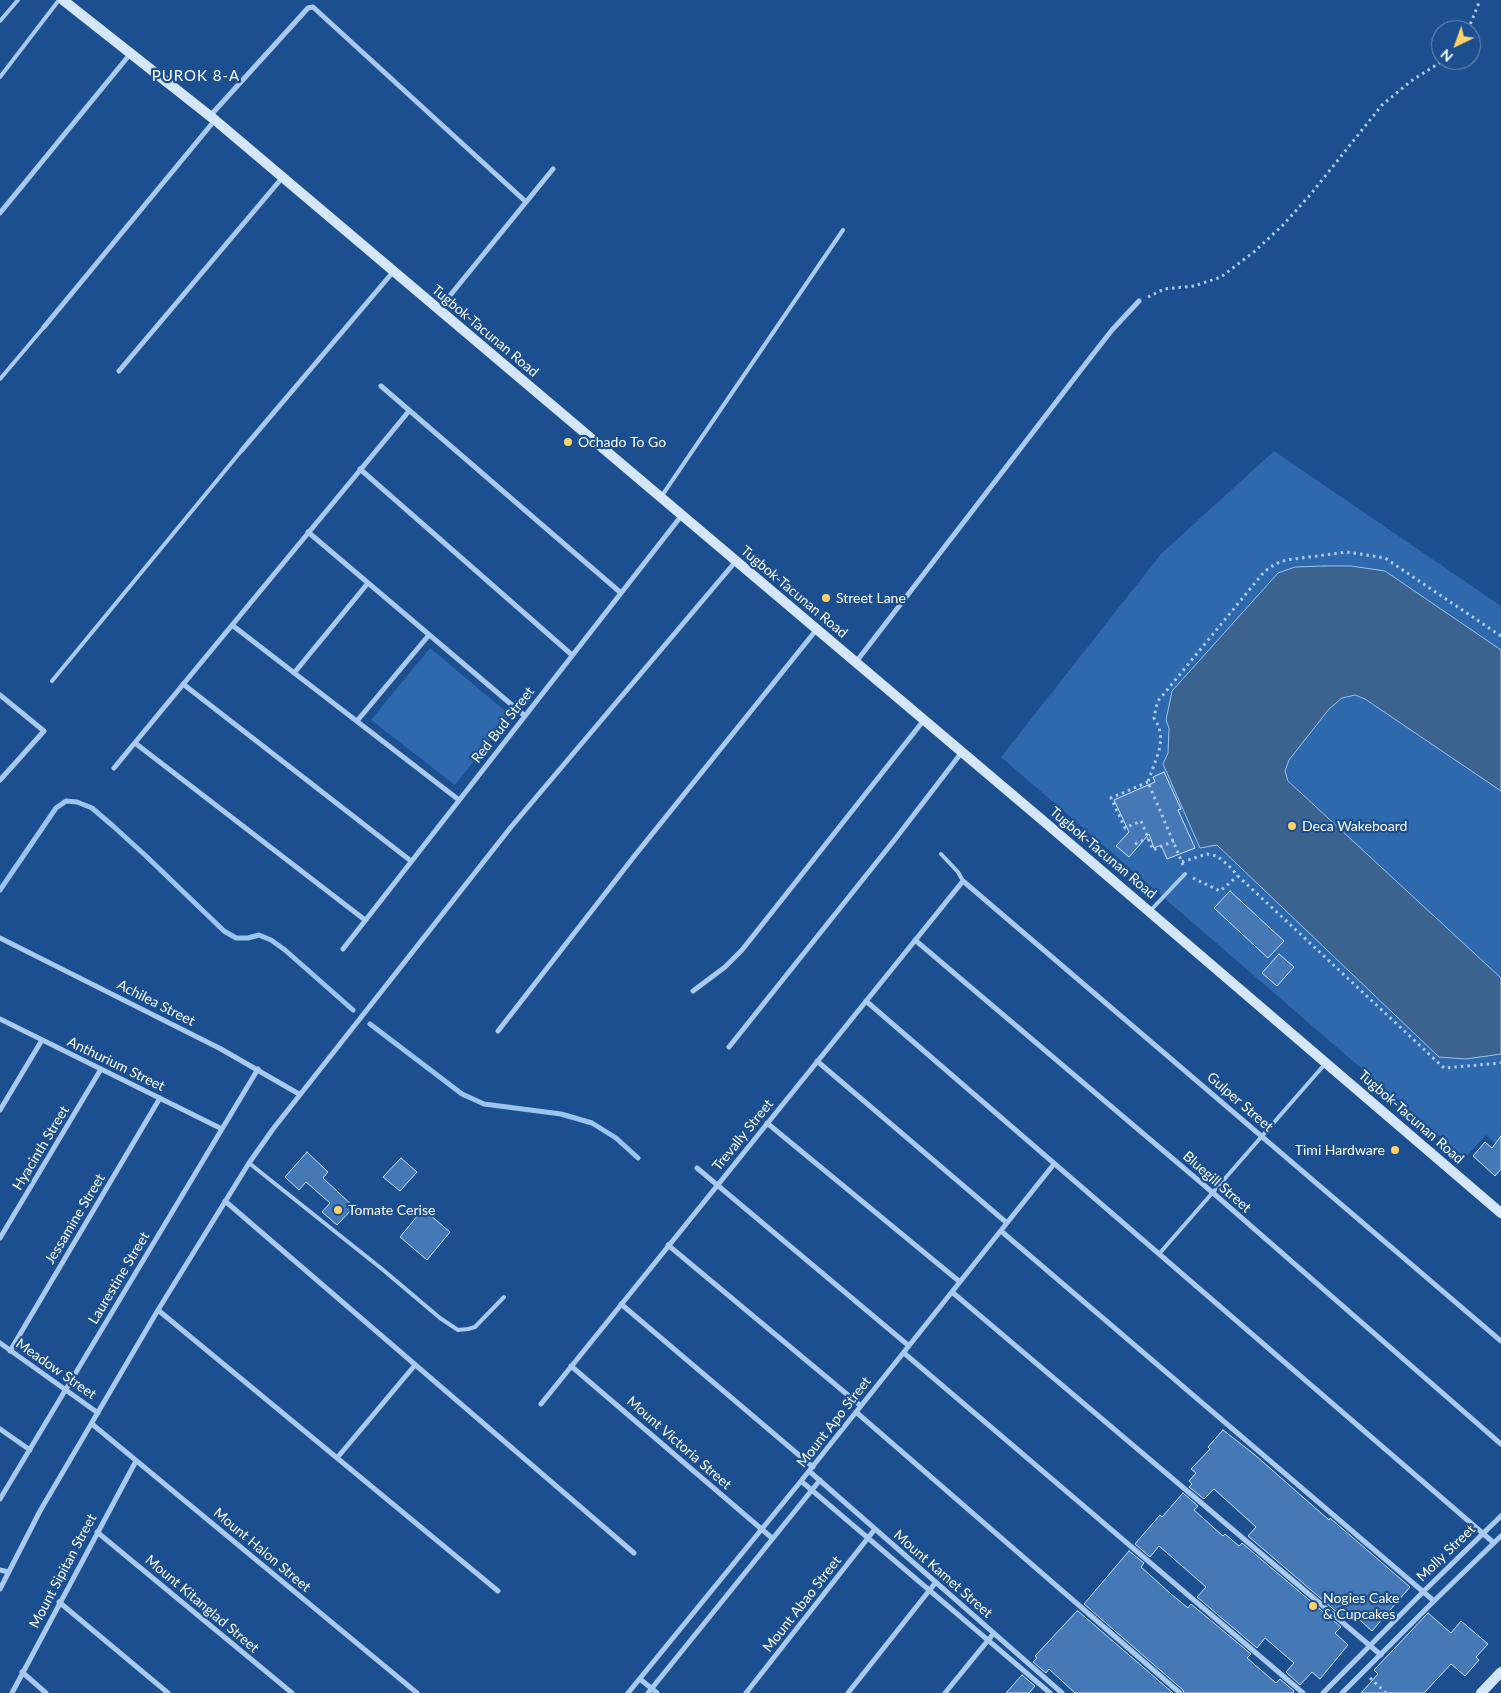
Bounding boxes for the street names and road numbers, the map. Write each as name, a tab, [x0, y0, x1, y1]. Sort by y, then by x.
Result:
street label: Tugbok-Tacunan Road	[428, 281, 542, 381]
street label: Tugbok-Tacunan Road	[737, 542, 851, 642]
street label: Red Bud Street	[468, 684, 538, 766]
street label: Tugbok-Tacunan Road	[1046, 803, 1160, 903]
street label: Achilea Street	[114, 976, 198, 1030]
street label: Anthurium Street	[65, 1033, 167, 1095]
street label: Tugbok-Tacunan Road	[1355, 1067, 1467, 1167]
street label: Gulper Street	[1204, 1069, 1276, 1135]
street label: Trevally Street	[709, 1096, 777, 1174]
street label: Hyacinth Street	[9, 1103, 73, 1193]
street label: Bluegill Street	[1179, 1148, 1255, 1216]
street label: Jessamine Street	[41, 1171, 109, 1267]
street label: Laurestine Street	[85, 1229, 153, 1327]
street label: Meadow Street	[13, 1335, 99, 1403]
street label: Mount Apo Street	[793, 1373, 875, 1471]
street label: Mount Victoria Street	[623, 1393, 735, 1493]
street label: Mount Halon Street	[210, 1504, 314, 1596]
street label: Mount Sipitan Street	[26, 1511, 100, 1631]
street label: Molly Street	[1413, 1521, 1479, 1585]
street label: Mount Kamet Street	[890, 1527, 996, 1621]
street label: Mount Kitanglad Street	[142, 1552, 262, 1656]
street label: Mount Abao Street	[759, 1553, 845, 1655]

